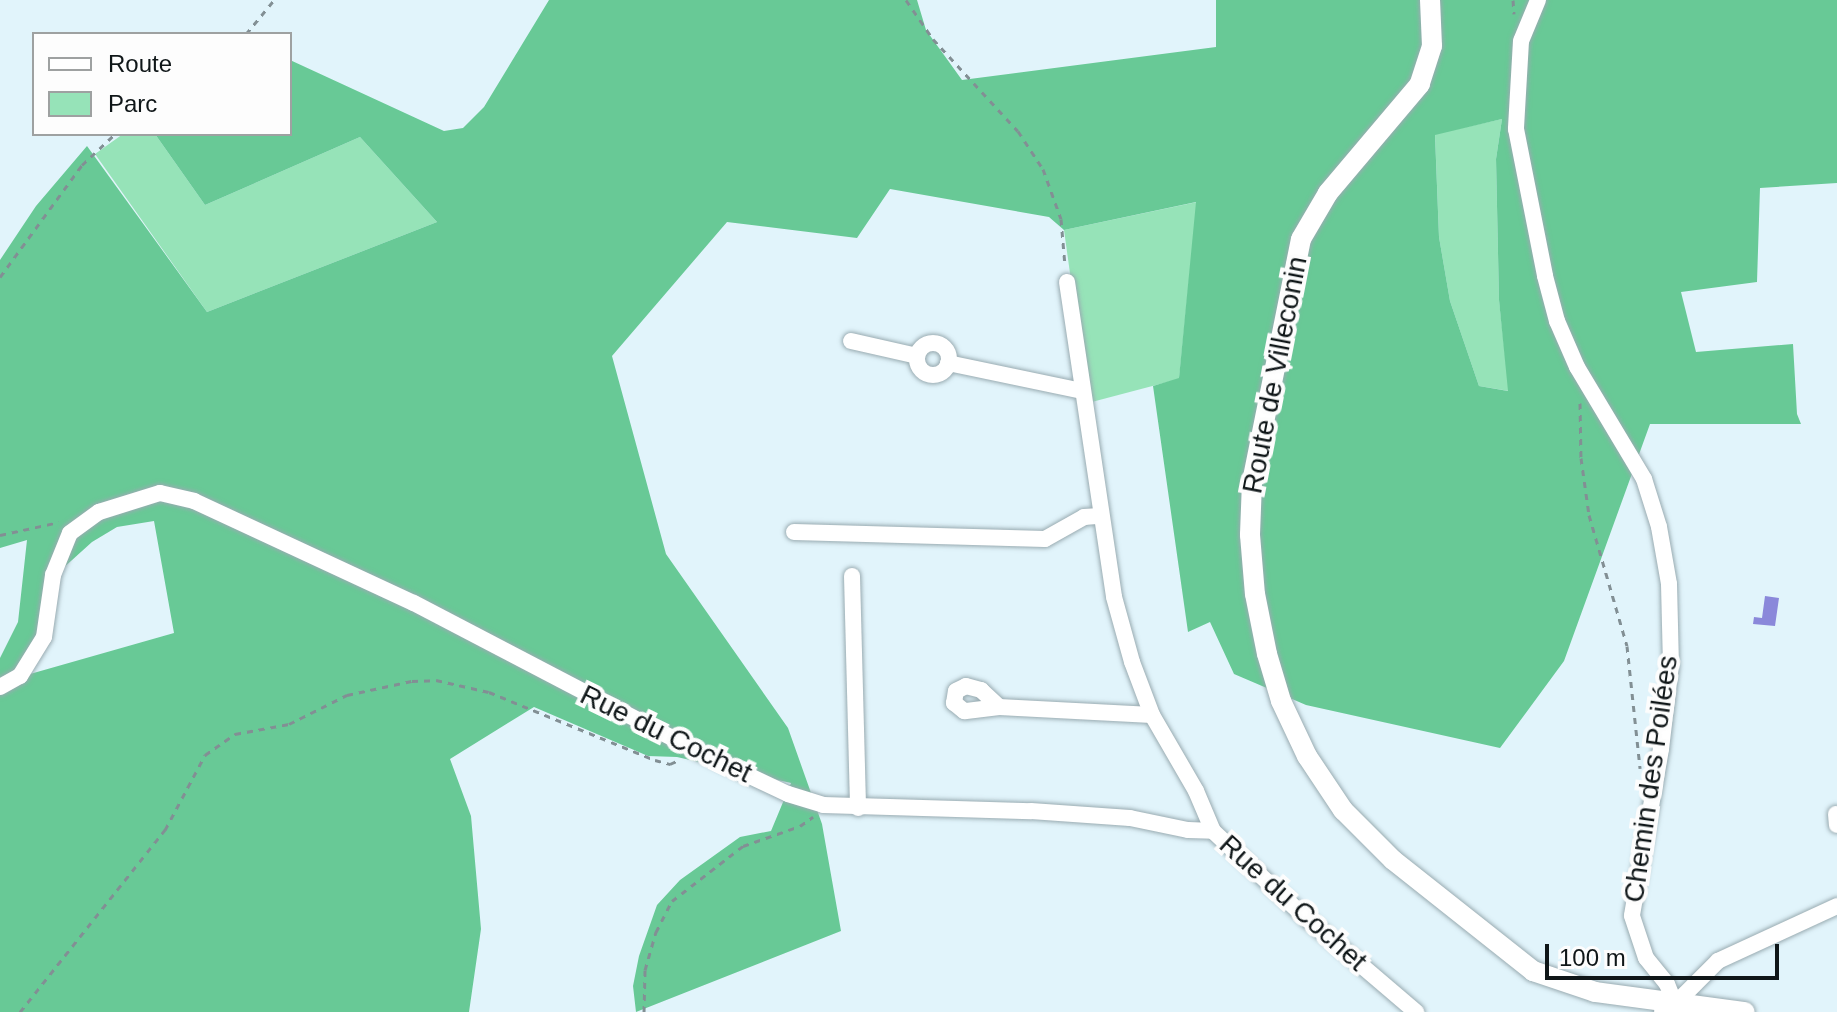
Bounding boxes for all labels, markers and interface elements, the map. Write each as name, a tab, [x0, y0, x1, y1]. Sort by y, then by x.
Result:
legend	[32, 32, 292, 136]
text: Route	[108, 50, 172, 77]
text: Parc	[108, 90, 157, 117]
street label: Route de Villeconin	[1236, 254, 1314, 496]
street label: Chemin des Poilées	[1617, 653, 1685, 905]
street label: Rue du Cochet	[575, 678, 757, 790]
street label: Rue du Cochet	[1212, 828, 1374, 978]
scale bar	[1549, 928, 1783, 978]
text: 100 m	[1559, 944, 1626, 971]

